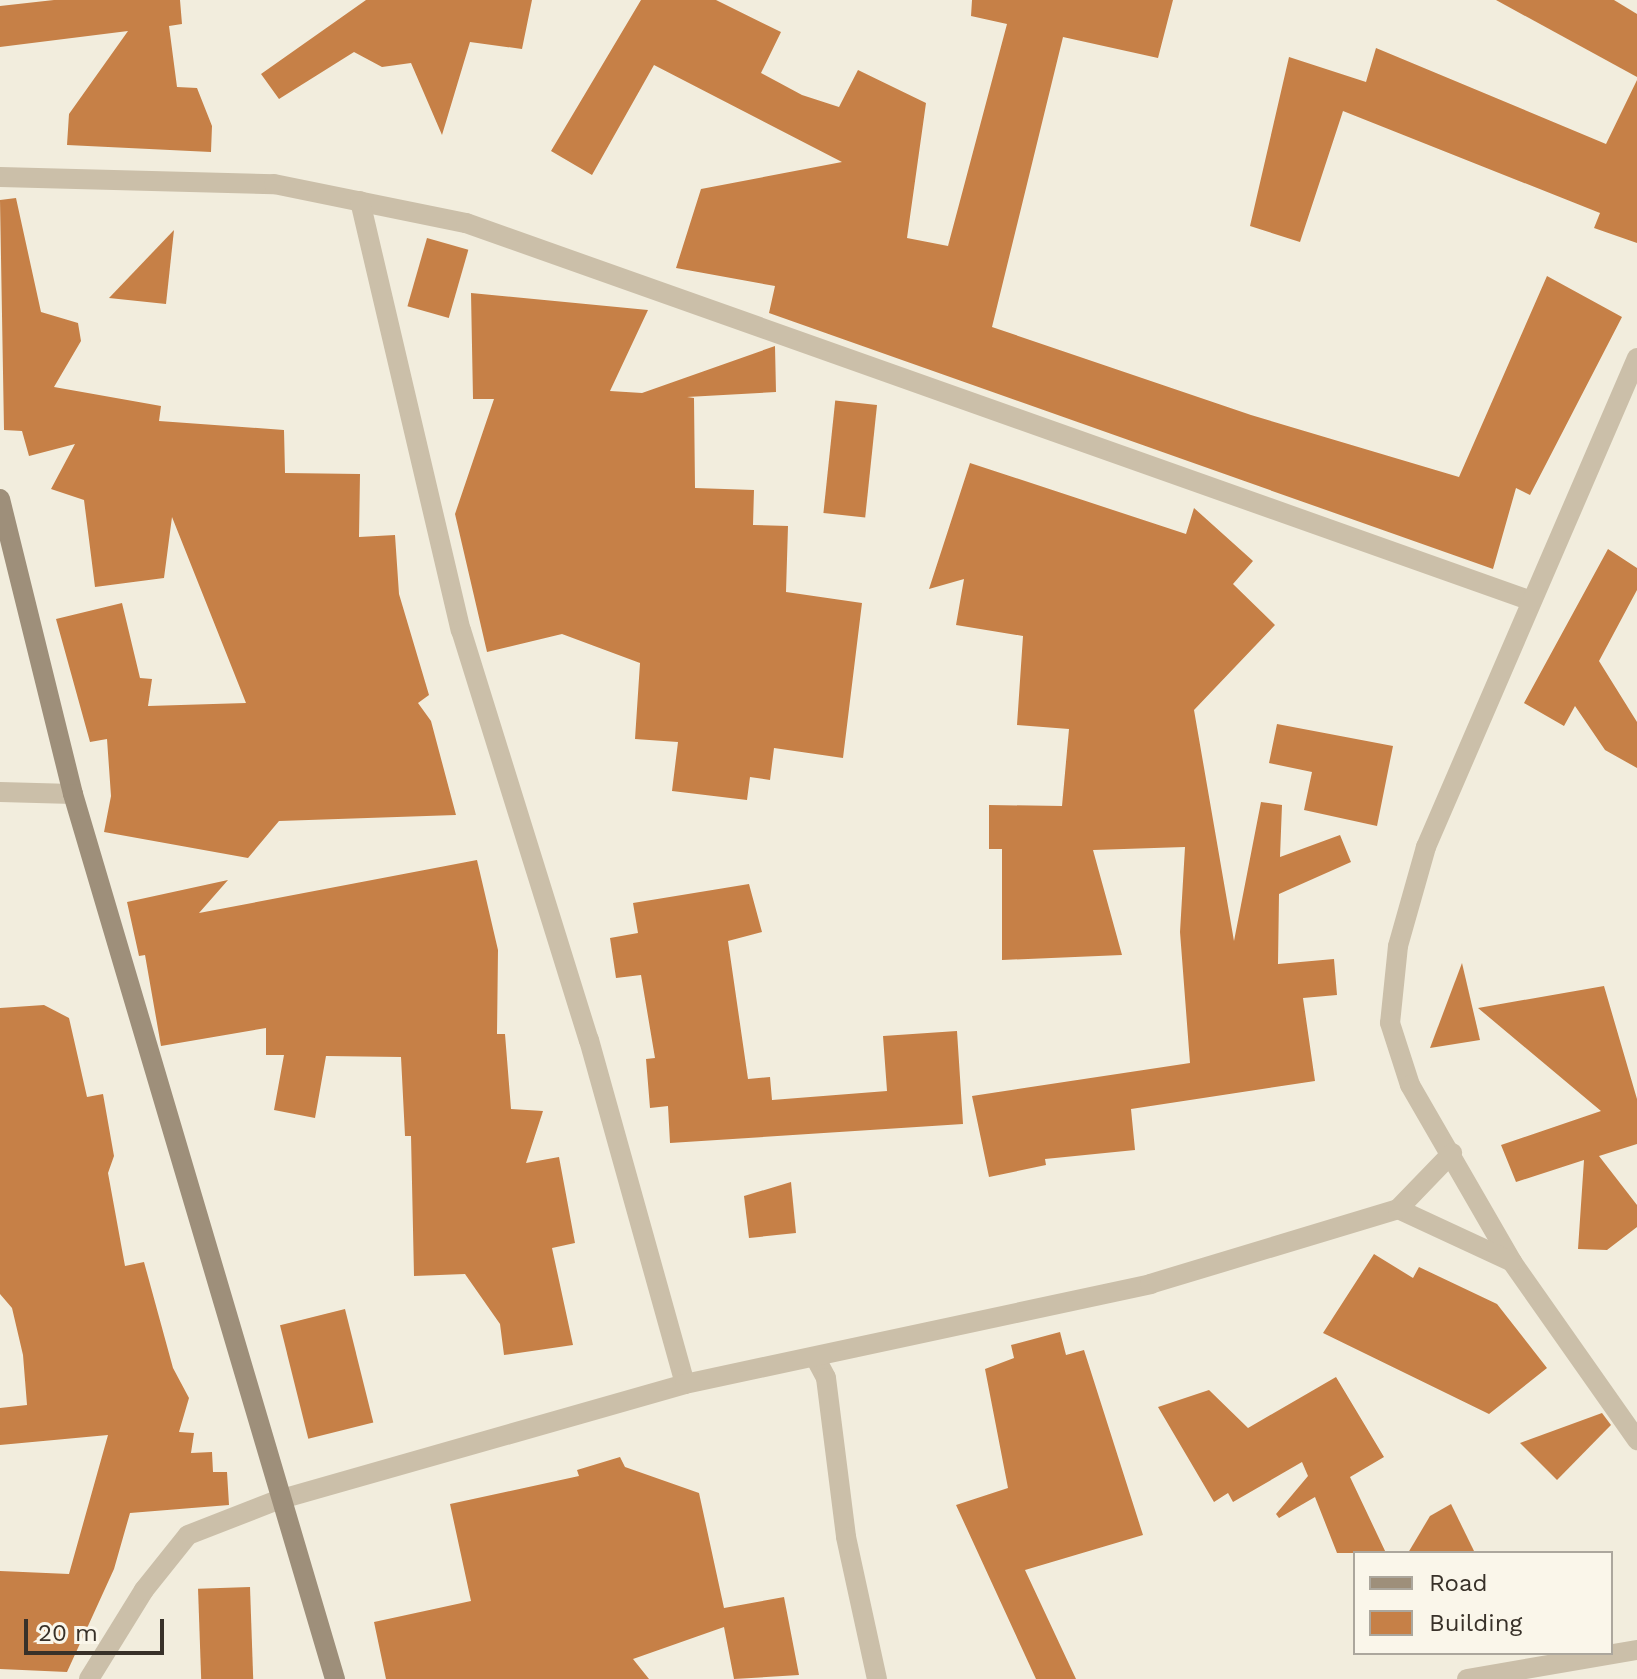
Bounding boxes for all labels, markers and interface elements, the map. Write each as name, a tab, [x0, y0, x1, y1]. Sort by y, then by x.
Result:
legend	[1353, 1551, 1613, 1655]
text: Road	[1429, 1569, 1488, 1597]
scale bar	[28, 1603, 168, 1653]
text: Building	[1429, 1609, 1522, 1637]
text: 20 m	[38, 1619, 98, 1647]

